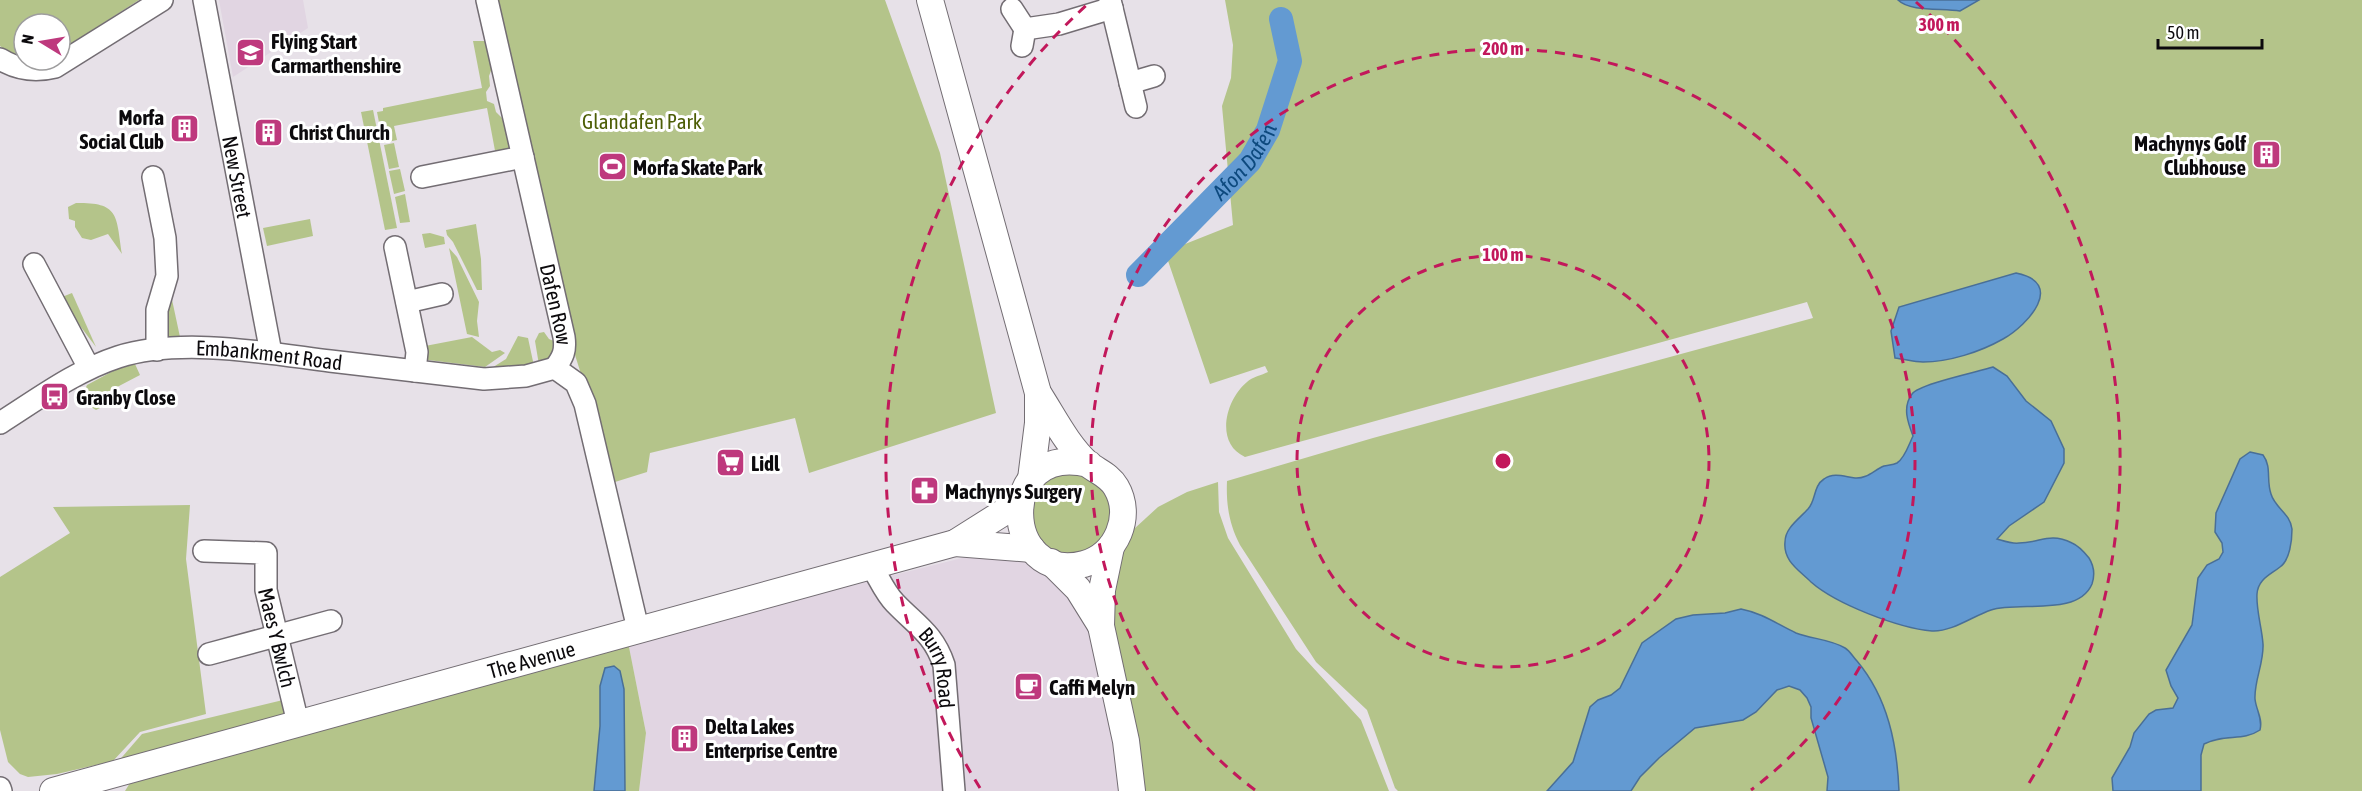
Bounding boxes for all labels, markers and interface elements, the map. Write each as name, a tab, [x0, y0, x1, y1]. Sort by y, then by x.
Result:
north arrow	[12, 12, 72, 72]
scale bar	[2158, 12, 2262, 50]
text: 300 m	[1919, 14, 1959, 35]
text: 50 m	[2167, 22, 2199, 43]
place label: Flying Start Carmarthenshire	[271, 29, 401, 77]
text: N	[18, 33, 37, 45]
school or university icon: Flying Start Carmarthenshire	[234, 37, 266, 69]
text: 200 m	[1483, 38, 1523, 59]
place label: Morfa Social Club	[79, 105, 164, 153]
park label: Glandafen Park	[582, 109, 702, 133]
building icon: Morfa Social Club	[169, 113, 201, 145]
building icon: Christ Church	[252, 116, 284, 148]
place label: Christ Church	[289, 120, 390, 144]
water label: Afon Dafen	[1206, 121, 1282, 206]
place label: Machynys Golf Clubhouse	[2134, 131, 2246, 179]
street label: New Street	[218, 134, 257, 220]
building icon: Machynys Golf Clubhouse	[2251, 139, 2283, 171]
sports icon: Morfa Skate Park	[596, 151, 628, 183]
place label: Morfa Skate Park	[633, 155, 763, 179]
text: 100 m	[1483, 244, 1523, 265]
street label: Dafen Row	[536, 261, 577, 347]
street label: Embankment Road	[196, 335, 344, 374]
bus stop icon: Granby Close	[39, 381, 71, 413]
place label: Granby Close	[76, 385, 176, 409]
supermarket icon: Lidl	[714, 447, 746, 479]
place label: Lidl	[751, 451, 780, 475]
centre of rings	[1493, 451, 1513, 471]
pharmacy icon: Machynys Surgery	[908, 475, 940, 507]
place label: Machynys Surgery	[945, 479, 1082, 503]
street label: Maes Y Bwlch	[254, 585, 301, 690]
street label: Burry Road	[914, 622, 959, 709]
street label: The Avenue	[485, 636, 578, 683]
cafe icon: Caffi Melyn	[1012, 671, 1044, 703]
place label: Caffi Melyn	[1049, 675, 1135, 699]
place label: Delta Lakes Enterprise Centre	[705, 714, 837, 762]
building icon: Delta Lakes Enterprise Centre	[668, 722, 700, 754]

